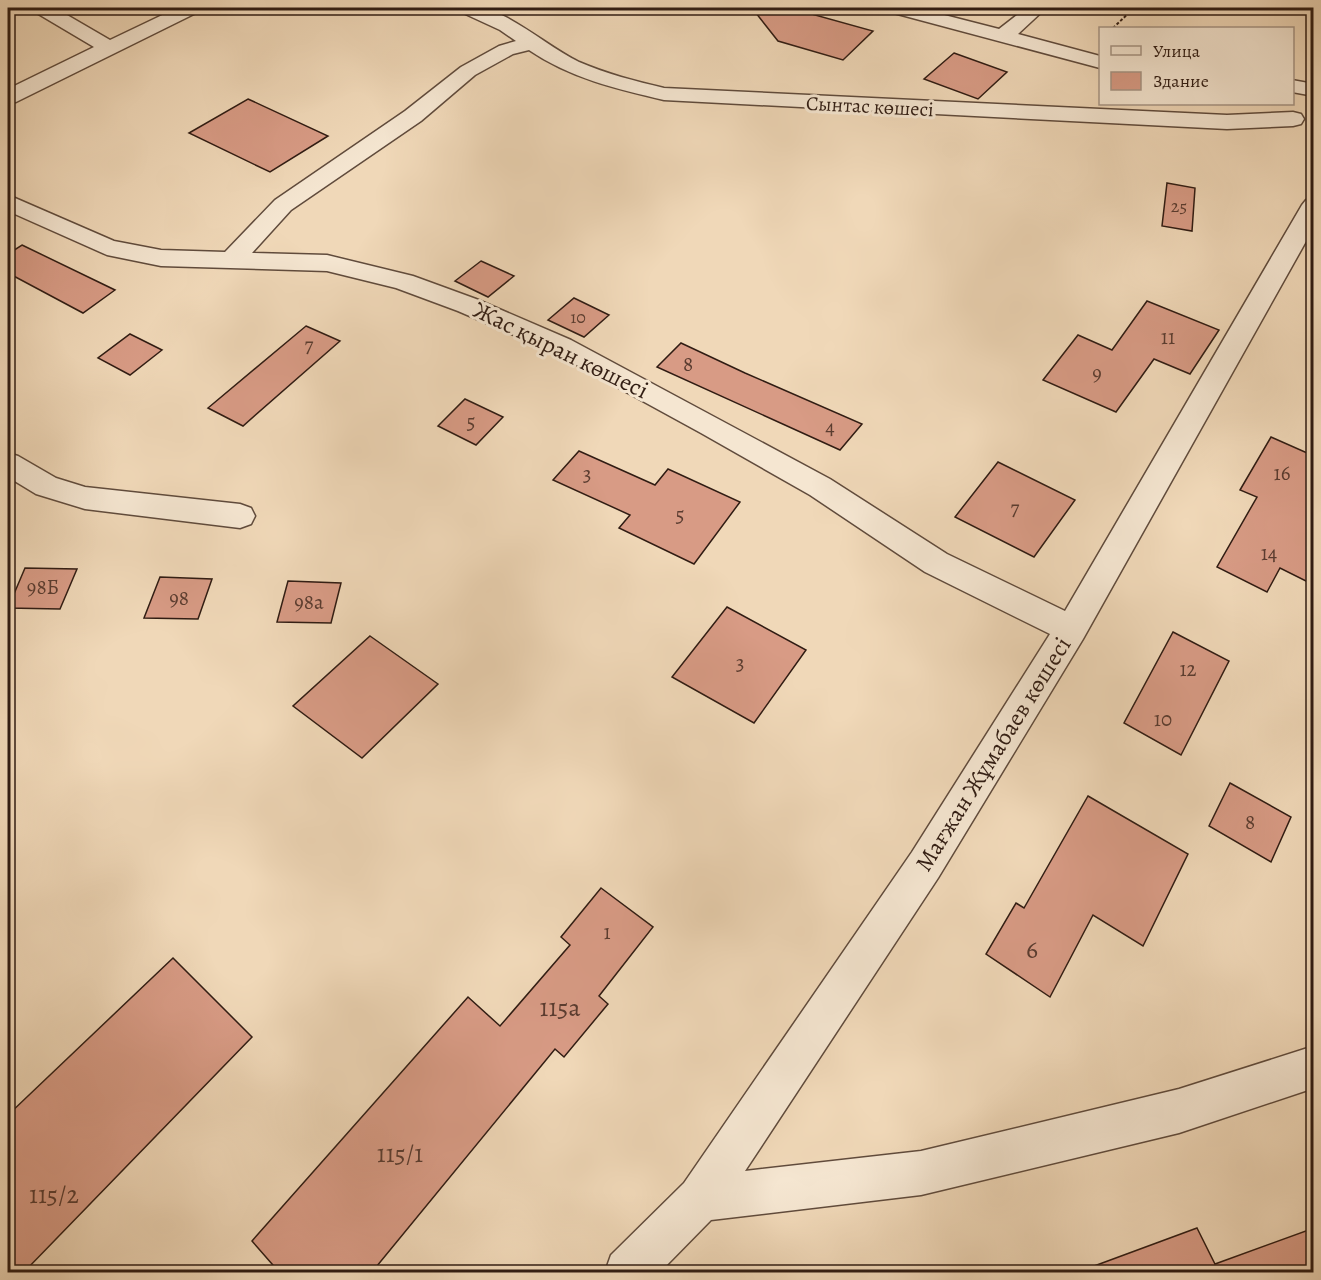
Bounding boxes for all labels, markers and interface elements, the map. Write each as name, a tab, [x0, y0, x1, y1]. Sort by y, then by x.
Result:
legend	[1099, 27, 1294, 105]
text: Улица	[1153, 39, 1201, 63]
text: Здание	[1153, 69, 1209, 93]
street label: Сынтас көшесі	[805, 90, 934, 123]
house number: 25	[1171, 194, 1187, 218]
street label: Жас қыран көшесі	[468, 294, 654, 406]
house number: 10	[570, 305, 586, 329]
house number: 11	[1161, 323, 1175, 351]
house number: 7	[305, 331, 314, 359]
house number: 8	[683, 350, 693, 378]
house number: 9	[1092, 359, 1102, 387]
house number: 5	[466, 408, 476, 436]
house number: 4	[825, 413, 835, 441]
house number: 16	[1274, 459, 1291, 487]
house number: 3	[583, 460, 591, 488]
house number: 7	[1011, 494, 1020, 522]
house number: 5	[675, 501, 685, 529]
house number: 14	[1261, 539, 1277, 567]
house number: 98Б	[27, 573, 59, 601]
house number: 98	[169, 584, 189, 612]
house number: 98а	[294, 588, 324, 616]
street label: Мағжан Жұмабаев көшесі	[908, 631, 1078, 877]
house number: 3	[736, 649, 744, 677]
house number: 12	[1179, 655, 1197, 683]
house number: 10	[1154, 705, 1172, 733]
house number: 8	[1245, 808, 1255, 836]
house number: 1	[603, 918, 611, 946]
house number: 6	[1026, 932, 1038, 967]
house number: 115а	[540, 990, 580, 1025]
house number: 115/1	[377, 1136, 423, 1171]
house number: 115/2	[29, 1177, 79, 1212]

